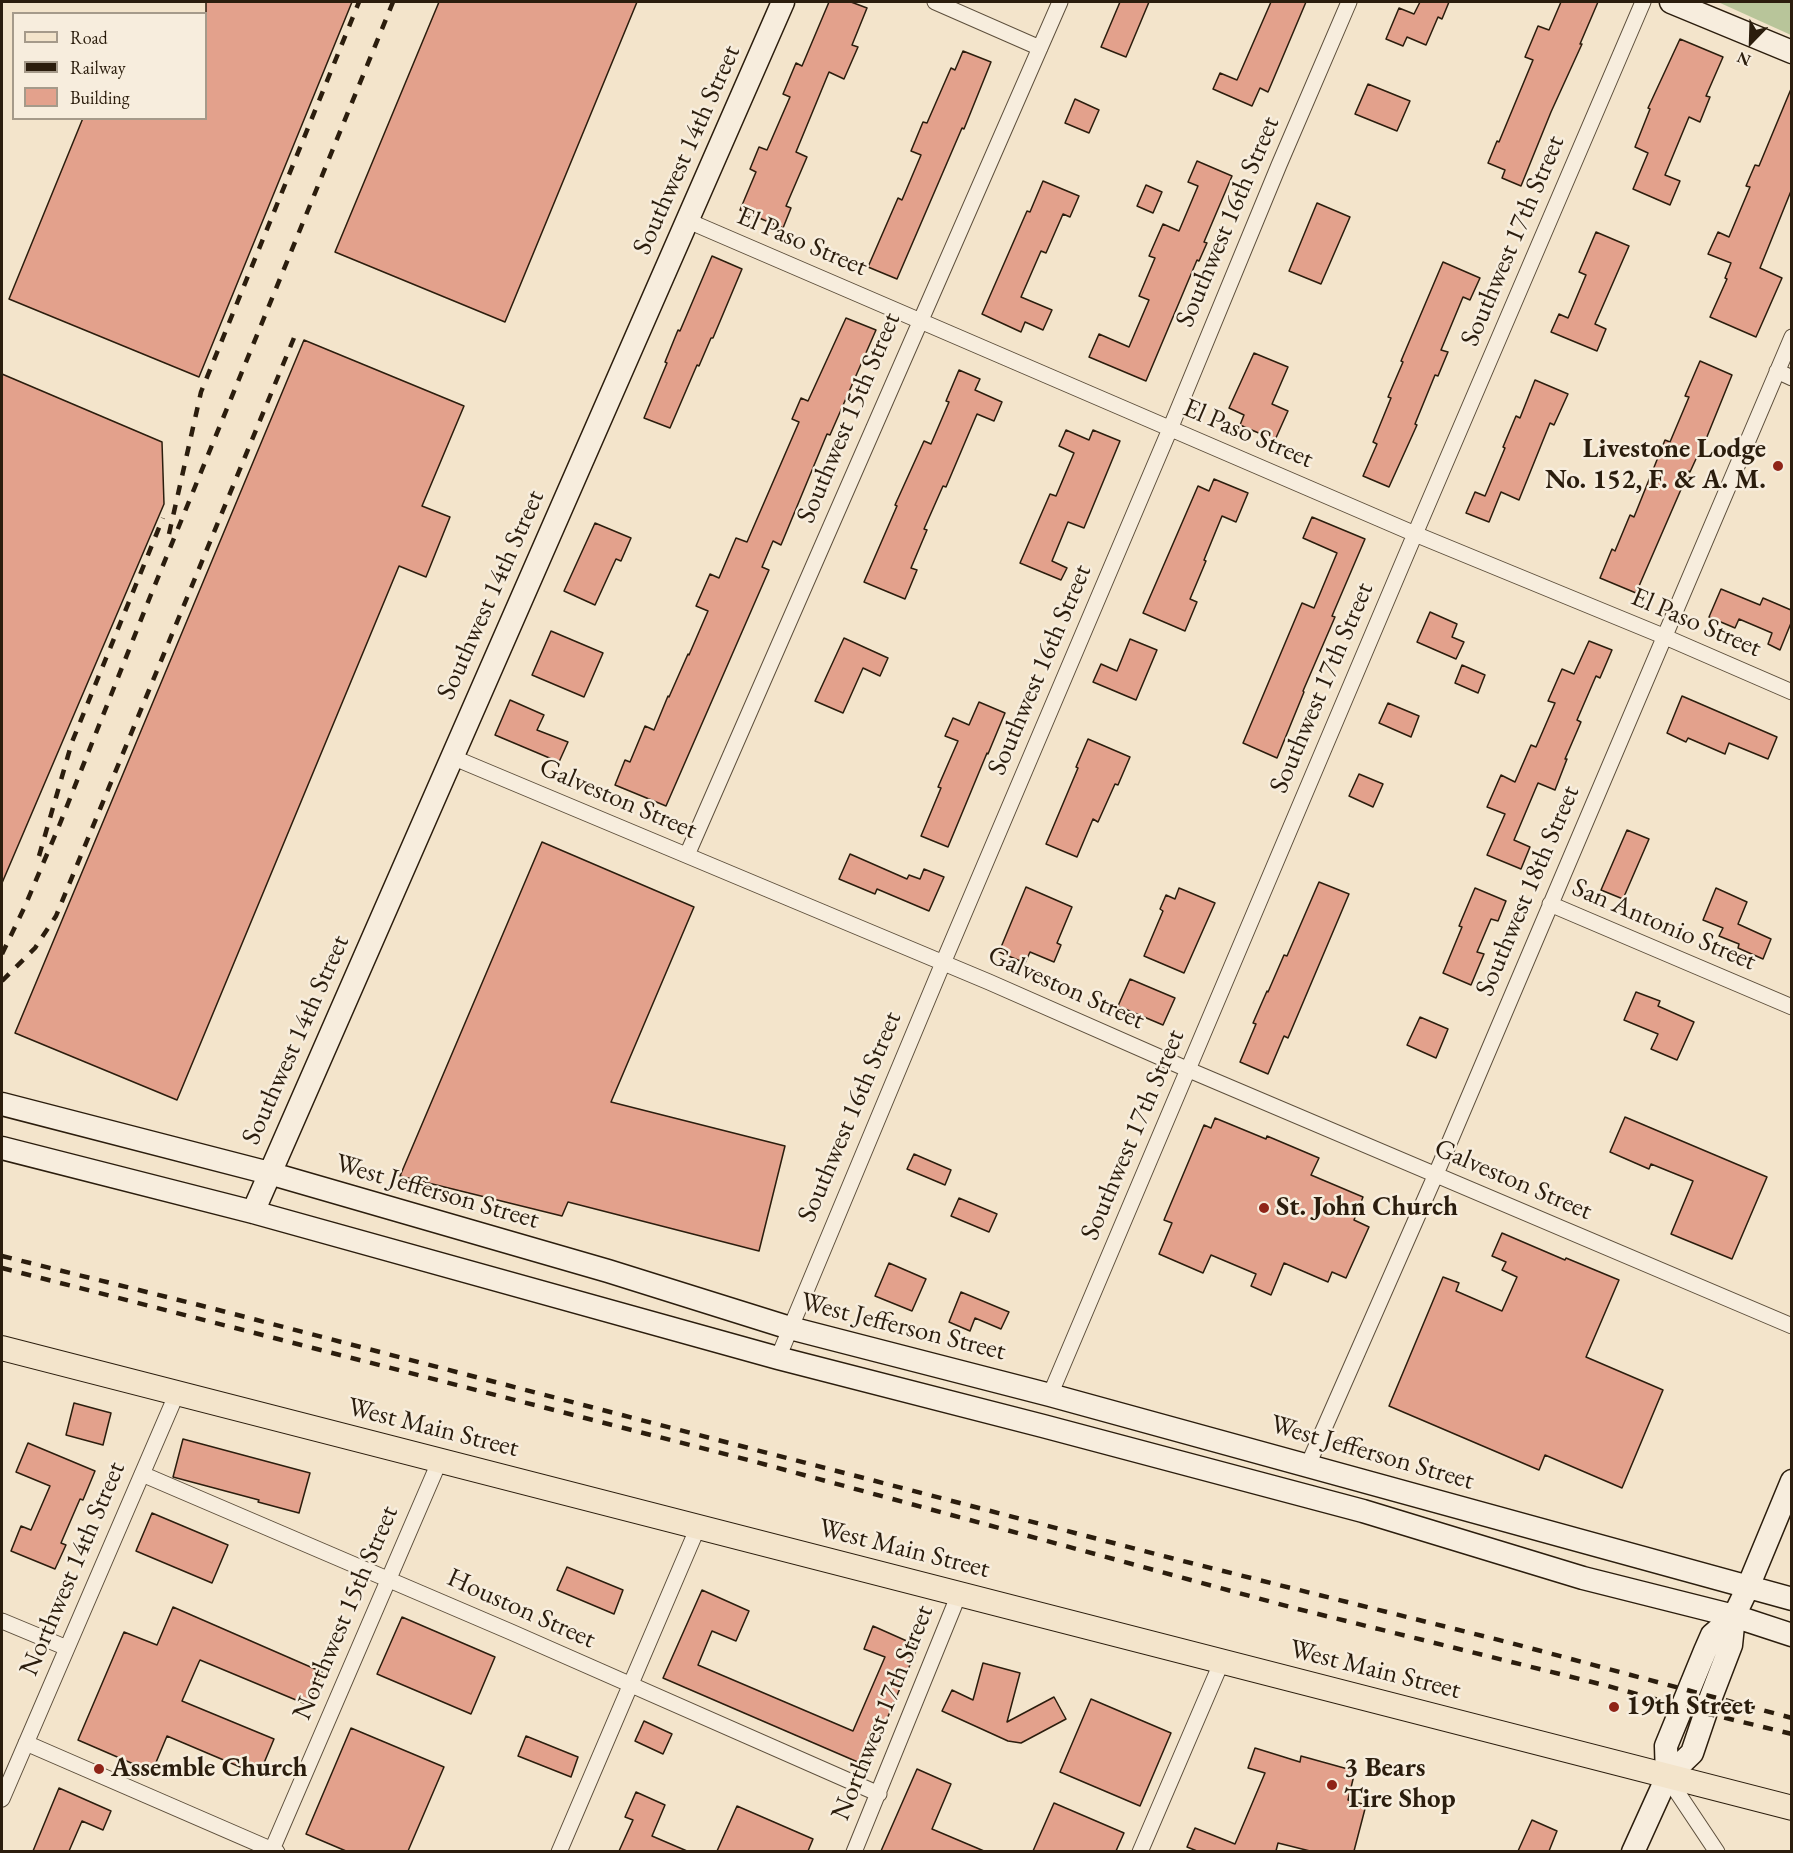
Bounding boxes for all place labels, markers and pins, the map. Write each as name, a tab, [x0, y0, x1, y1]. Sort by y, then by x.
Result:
place label: Livestone Lodge No. 152, F. & A. M.	[1545, 434, 1766, 497]
marker: Livestone Lodge No. 152, F. & A. M.	[1771, 459, 1785, 473]
place label: St. John Church	[1276, 1192, 1458, 1224]
marker: St. John Church	[1257, 1201, 1271, 1215]
place label: 19th Street	[1626, 1691, 1753, 1723]
marker: 19th Street	[1607, 1700, 1621, 1714]
place label: Assemble Church	[111, 1753, 308, 1785]
place label: 3 Bears Tire Shop	[1344, 1753, 1456, 1816]
marker: Assemble Church	[92, 1762, 106, 1776]
marker: 3 Bears Tire Shop	[1325, 1778, 1339, 1792]

